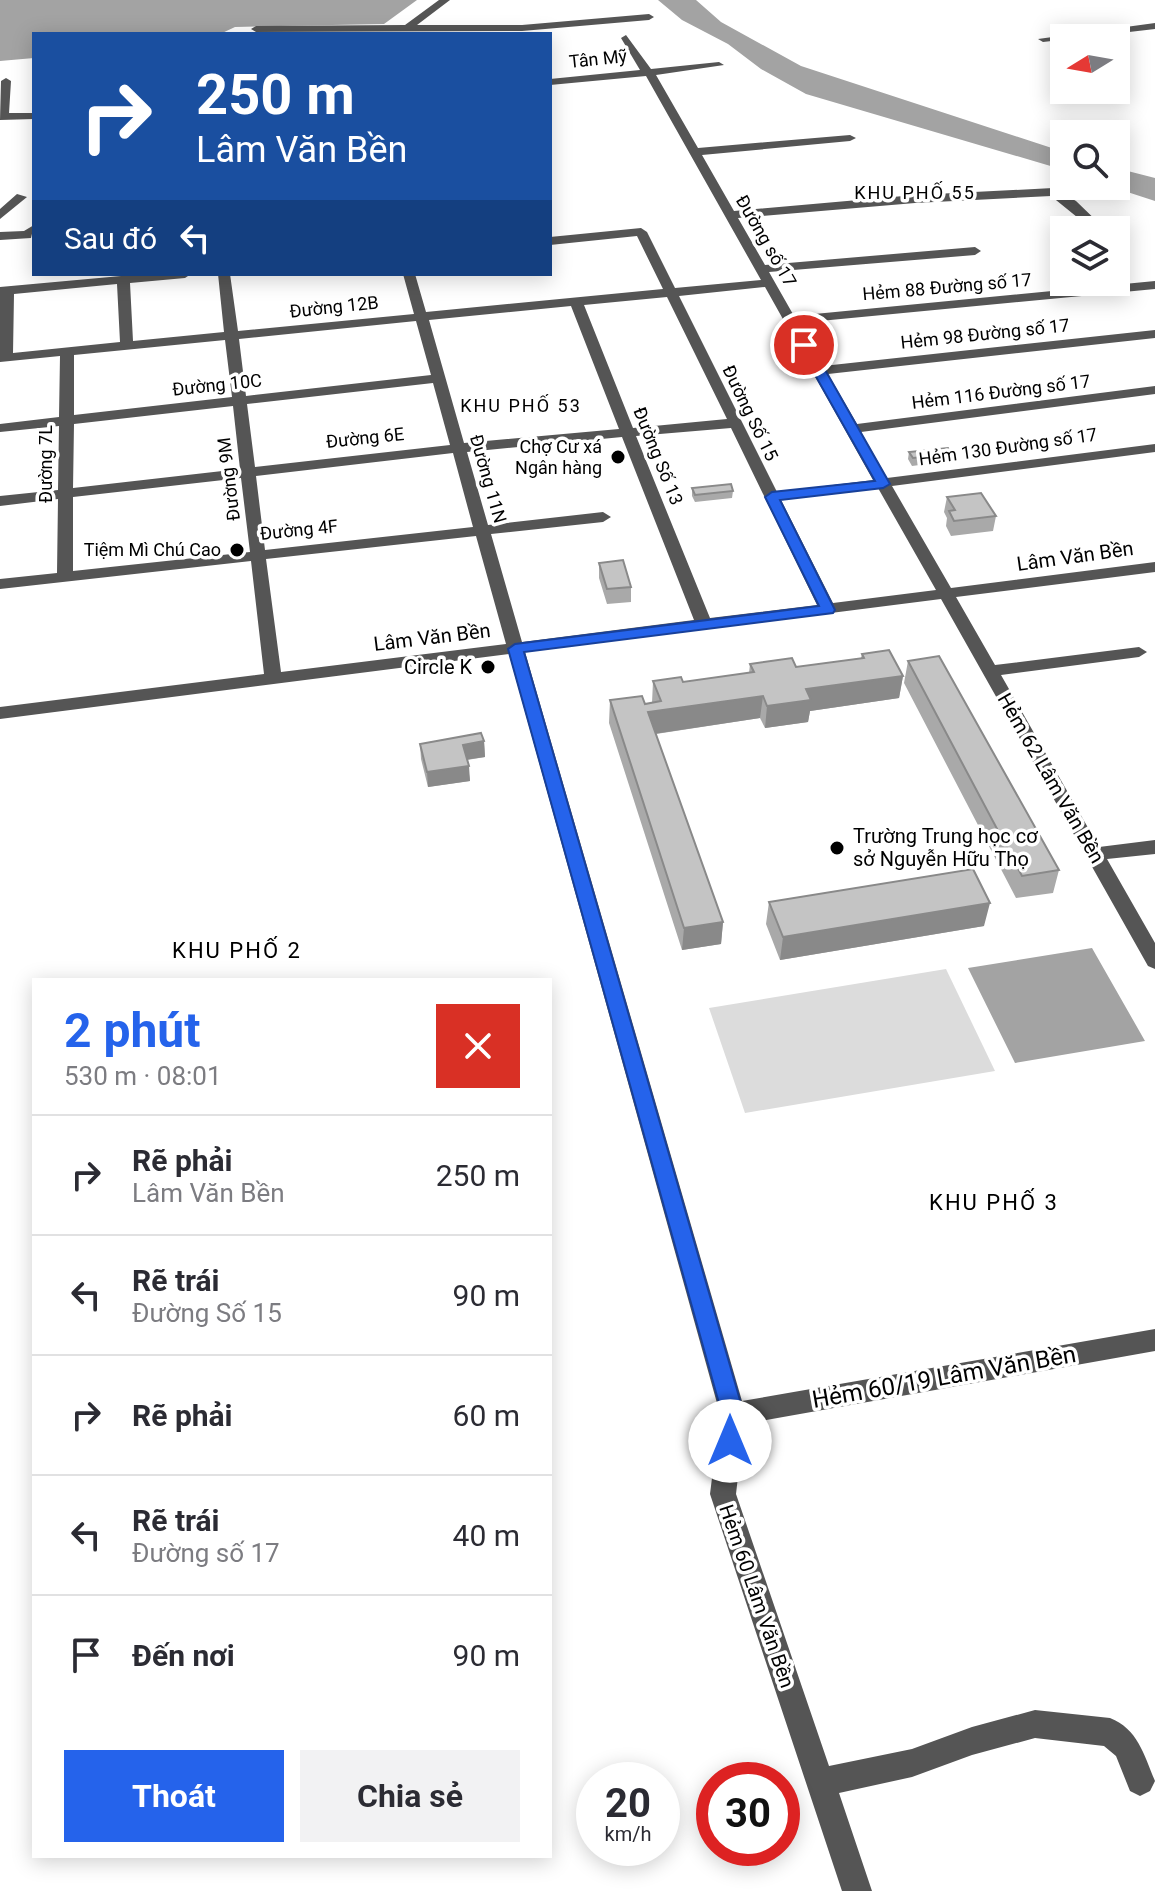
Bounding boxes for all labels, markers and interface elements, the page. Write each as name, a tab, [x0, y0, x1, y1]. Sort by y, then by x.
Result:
north arrow	[1050, 24, 1130, 104]
map controls	[1050, 24, 1130, 296]
street label: Tân Mỹ	[568, 45, 628, 72]
text: 250 m	[196, 62, 355, 128]
icon: right	[64, 64, 168, 168]
button: search	[1050, 120, 1130, 200]
text: Lâm Văn Bền	[196, 129, 407, 171]
district label: KHU PHỐ 55	[854, 181, 976, 203]
street label: Đường số 17	[732, 191, 801, 290]
icon: left	[173, 216, 217, 260]
button: layers	[1050, 216, 1130, 296]
text: Sau đó	[64, 221, 157, 256]
street label: Hẻm 88 Đường số 17	[862, 269, 1032, 304]
street label: Đường 12B	[288, 291, 380, 322]
pin	[770, 311, 838, 379]
street label: Hẻm 98 Đường số 17	[900, 314, 1070, 353]
icon: arrive	[782, 323, 826, 367]
street label: Đường Số 15	[718, 362, 783, 464]
street label: Đường 10C	[171, 369, 263, 400]
street label: Hẻm 116 Đường số 17	[910, 370, 1091, 413]
district label: KHU PHỐ 53	[460, 394, 582, 416]
street label: Đường Số 13	[629, 404, 688, 508]
street label: Đường 6E	[325, 423, 405, 452]
street label: Hẻm 130 Đường số 17	[917, 424, 1098, 469]
street label: Đường 7L	[35, 425, 56, 503]
street label: Đường 11N	[466, 432, 511, 526]
street label: Đường 9M	[213, 436, 244, 522]
place label: Chợ Cư xá Ngân hàng	[515, 436, 602, 478]
marker: Chợ Cư xá Ngân hàng	[609, 448, 627, 466]
street label: Đường 4F	[259, 515, 339, 544]
street label: Lâm Văn Bền	[1015, 536, 1135, 576]
place label: Tiệm Mì Chú Cao	[84, 539, 221, 560]
marker: Tiệm Mì Chú Cao	[228, 541, 246, 559]
street label: Lâm Văn Bền	[372, 618, 492, 656]
place label: Circle K	[404, 655, 472, 679]
marker: Circle K	[479, 658, 497, 676]
street label: Hẻm 62 Lâm Văn Bền	[993, 689, 1109, 867]
place label: Trường Trung học cơ sở Nguyễn Hữu Thọ	[853, 824, 1038, 871]
marker: Trường Trung học cơ sở Nguyễn Hữu Thọ	[828, 839, 846, 857]
district label: KHU PHỐ 2	[172, 936, 302, 963]
text: 2 phút	[64, 1002, 200, 1059]
button: close	[436, 1004, 520, 1088]
text: 530 m · 08:01	[64, 1061, 222, 1091]
text: Rẽ phải	[132, 1143, 233, 1178]
icon: right	[64, 1153, 108, 1197]
text: 250 m	[436, 1158, 520, 1193]
text: Lâm Văn Bền	[132, 1178, 285, 1208]
district label: KHU PHỐ 3	[929, 1188, 1059, 1215]
text: Rẽ trái	[132, 1263, 220, 1298]
icon: left	[64, 1273, 108, 1317]
text: 90 m	[453, 1278, 520, 1313]
text: Đường Số 15	[132, 1298, 282, 1328]
street label: Hẻm 60/19 Lâm Văn Bền	[810, 1340, 1078, 1414]
icon: right	[64, 1393, 108, 1437]
text: Rẽ phải	[132, 1398, 233, 1433]
text: 60 m	[453, 1398, 520, 1433]
position arrow	[688, 1399, 772, 1483]
street label: Hẻm 60 Lâm Văn Bền	[714, 1501, 800, 1691]
text: Rẽ trái	[132, 1503, 220, 1538]
icon: left	[64, 1513, 108, 1557]
text: 40 m	[453, 1518, 520, 1553]
text: Đường số 17	[132, 1538, 280, 1568]
icon: arrive	[64, 1633, 108, 1677]
text: Đến nơi	[132, 1638, 235, 1673]
text: 90 m	[453, 1638, 520, 1673]
button: Thoát	[64, 1750, 284, 1842]
button: Chia sẻ	[300, 1750, 520, 1842]
speed limit sign: 30	[696, 1762, 800, 1866]
text: 20	[605, 1780, 651, 1827]
text: km/h	[605, 1822, 651, 1846]

